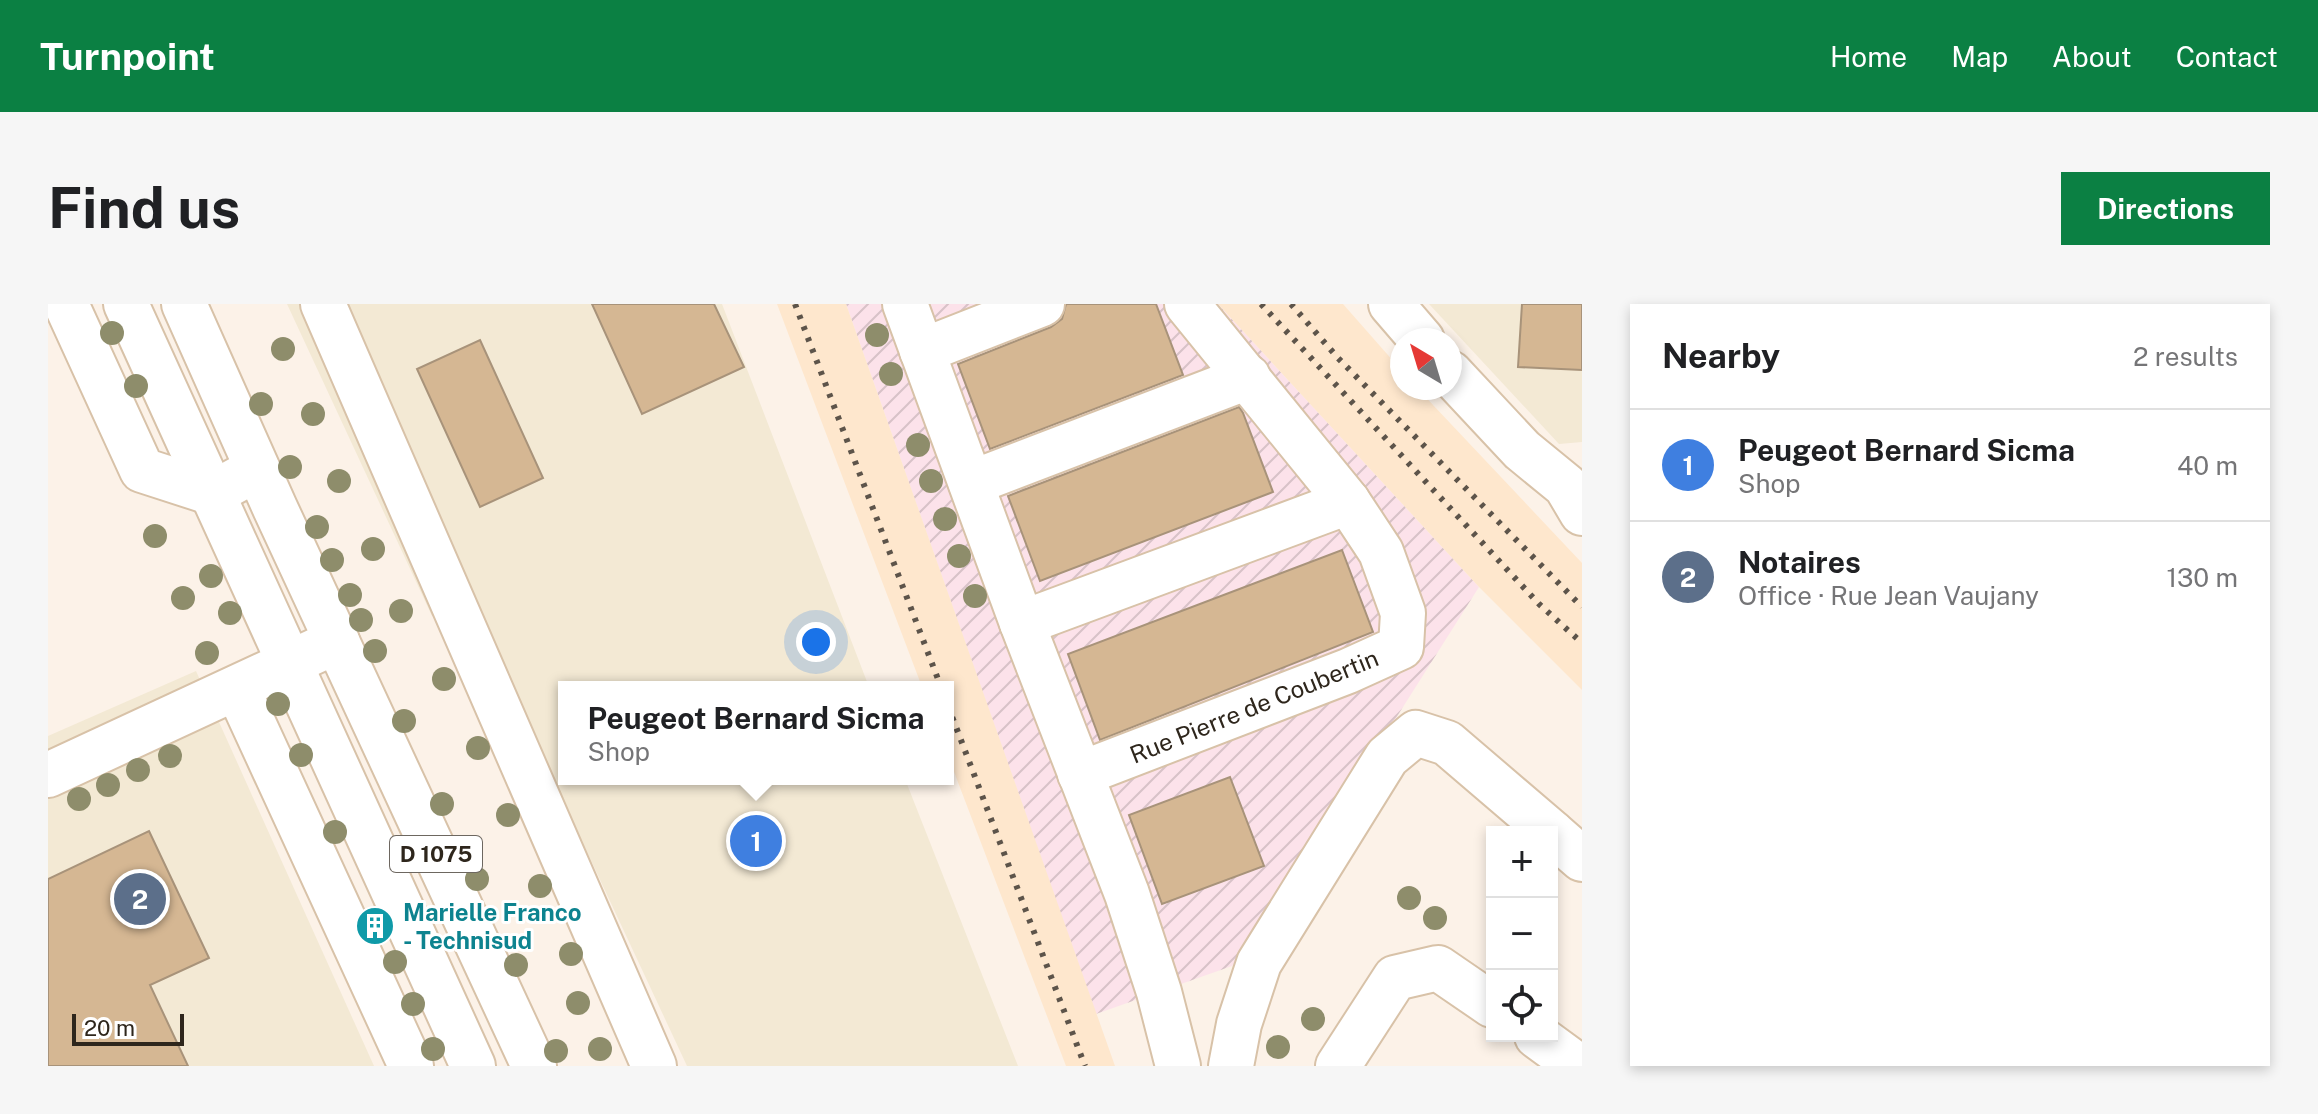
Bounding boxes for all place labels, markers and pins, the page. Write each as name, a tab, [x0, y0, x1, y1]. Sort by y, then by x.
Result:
pin: 1	[730, 811, 782, 871]
pin: 2	[114, 869, 166, 929]
place label: Marielle Franco - Technisud	[403, 898, 582, 954]
building icon: Marielle Franco - Technisud	[354, 905, 396, 947]

